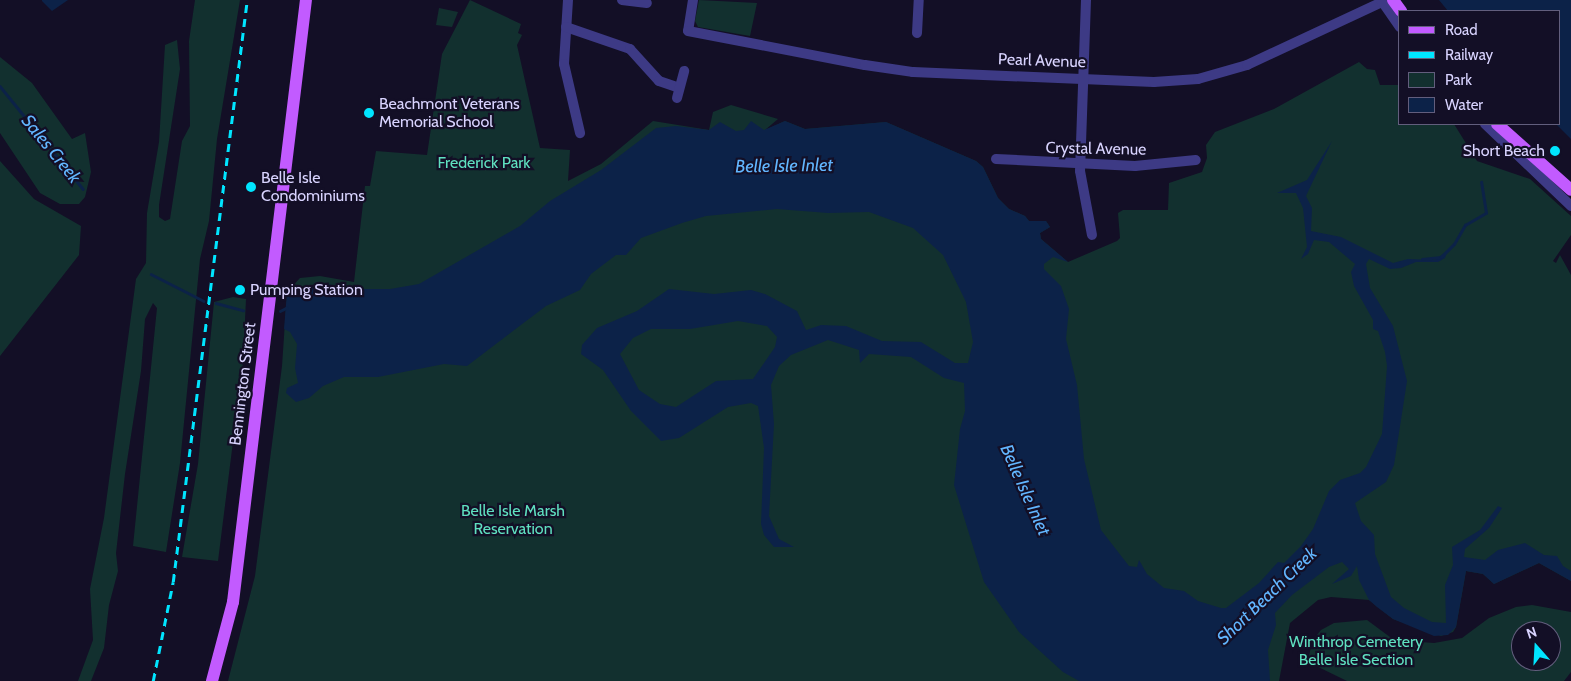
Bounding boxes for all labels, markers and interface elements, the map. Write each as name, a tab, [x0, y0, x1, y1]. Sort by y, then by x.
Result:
legend	[1398, 10, 1561, 125]
text: Road	[1445, 21, 1478, 39]
text: Railway	[1445, 46, 1493, 64]
street label: Pearl Avenue	[998, 50, 1086, 72]
text: Park	[1445, 71, 1472, 89]
place label: Beachmont Veterans Memorial School	[379, 94, 520, 132]
text: Water	[1445, 96, 1483, 114]
marker: Beachmont Veterans Memorial School	[363, 107, 375, 119]
water label: Sales Creek	[17, 110, 85, 188]
street label: Crystal Avenue	[1046, 139, 1146, 159]
place label: Short Beach	[1463, 141, 1545, 161]
marker: Short Beach	[1549, 145, 1561, 157]
park label: Frederick Park	[437, 153, 531, 173]
water label: Belle Isle Inlet	[735, 154, 833, 178]
place label: Belle Isle Condominiums	[261, 168, 365, 206]
marker: Belle Isle Condominiums	[245, 181, 257, 193]
place label: Pumping Station	[250, 280, 363, 300]
marker: Pumping Station	[234, 284, 246, 296]
street label: Bennington Street	[226, 321, 260, 447]
water label: Belle Isle Inlet	[995, 441, 1055, 539]
park label: Belle Isle Marsh Reservation	[461, 501, 565, 539]
water label: Short Beach Creek	[1212, 543, 1322, 649]
north arrow	[1511, 621, 1561, 671]
text: N	[1524, 623, 1539, 643]
park label: Winthrop Cemetery Belle Isle Section	[1289, 632, 1423, 670]

